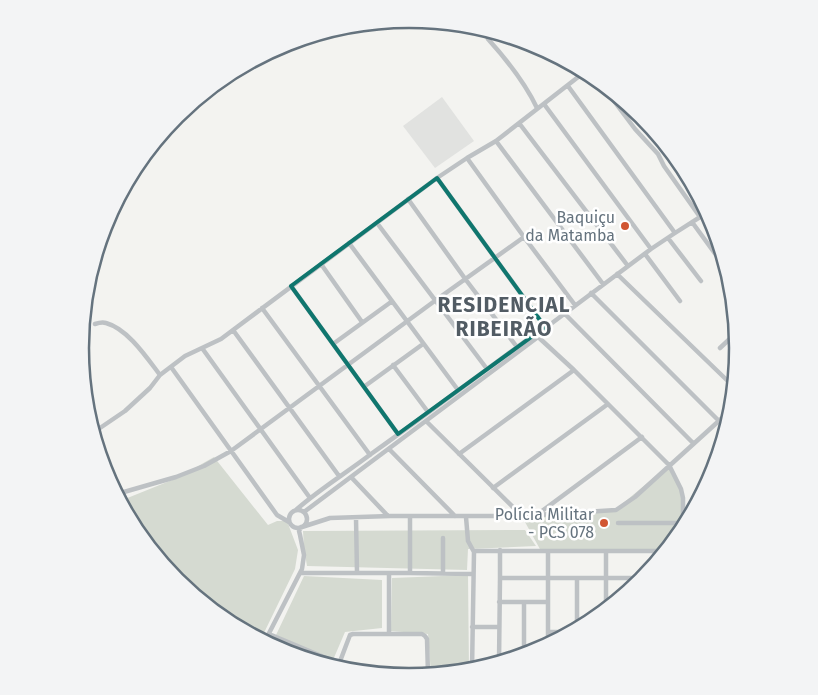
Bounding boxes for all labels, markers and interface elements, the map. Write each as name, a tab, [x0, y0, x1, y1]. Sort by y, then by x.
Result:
place label: Baquiçu da Matamba	[525, 208, 615, 245]
marker: Baquiçu da Matamba	[619, 220, 631, 232]
district label: RESIDENCIAL RIBEIRÃO	[438, 292, 571, 342]
place label: Polícia Militar - PCS 078	[495, 505, 595, 542]
marker: Polícia Militar - PCS 078	[598, 517, 610, 529]

